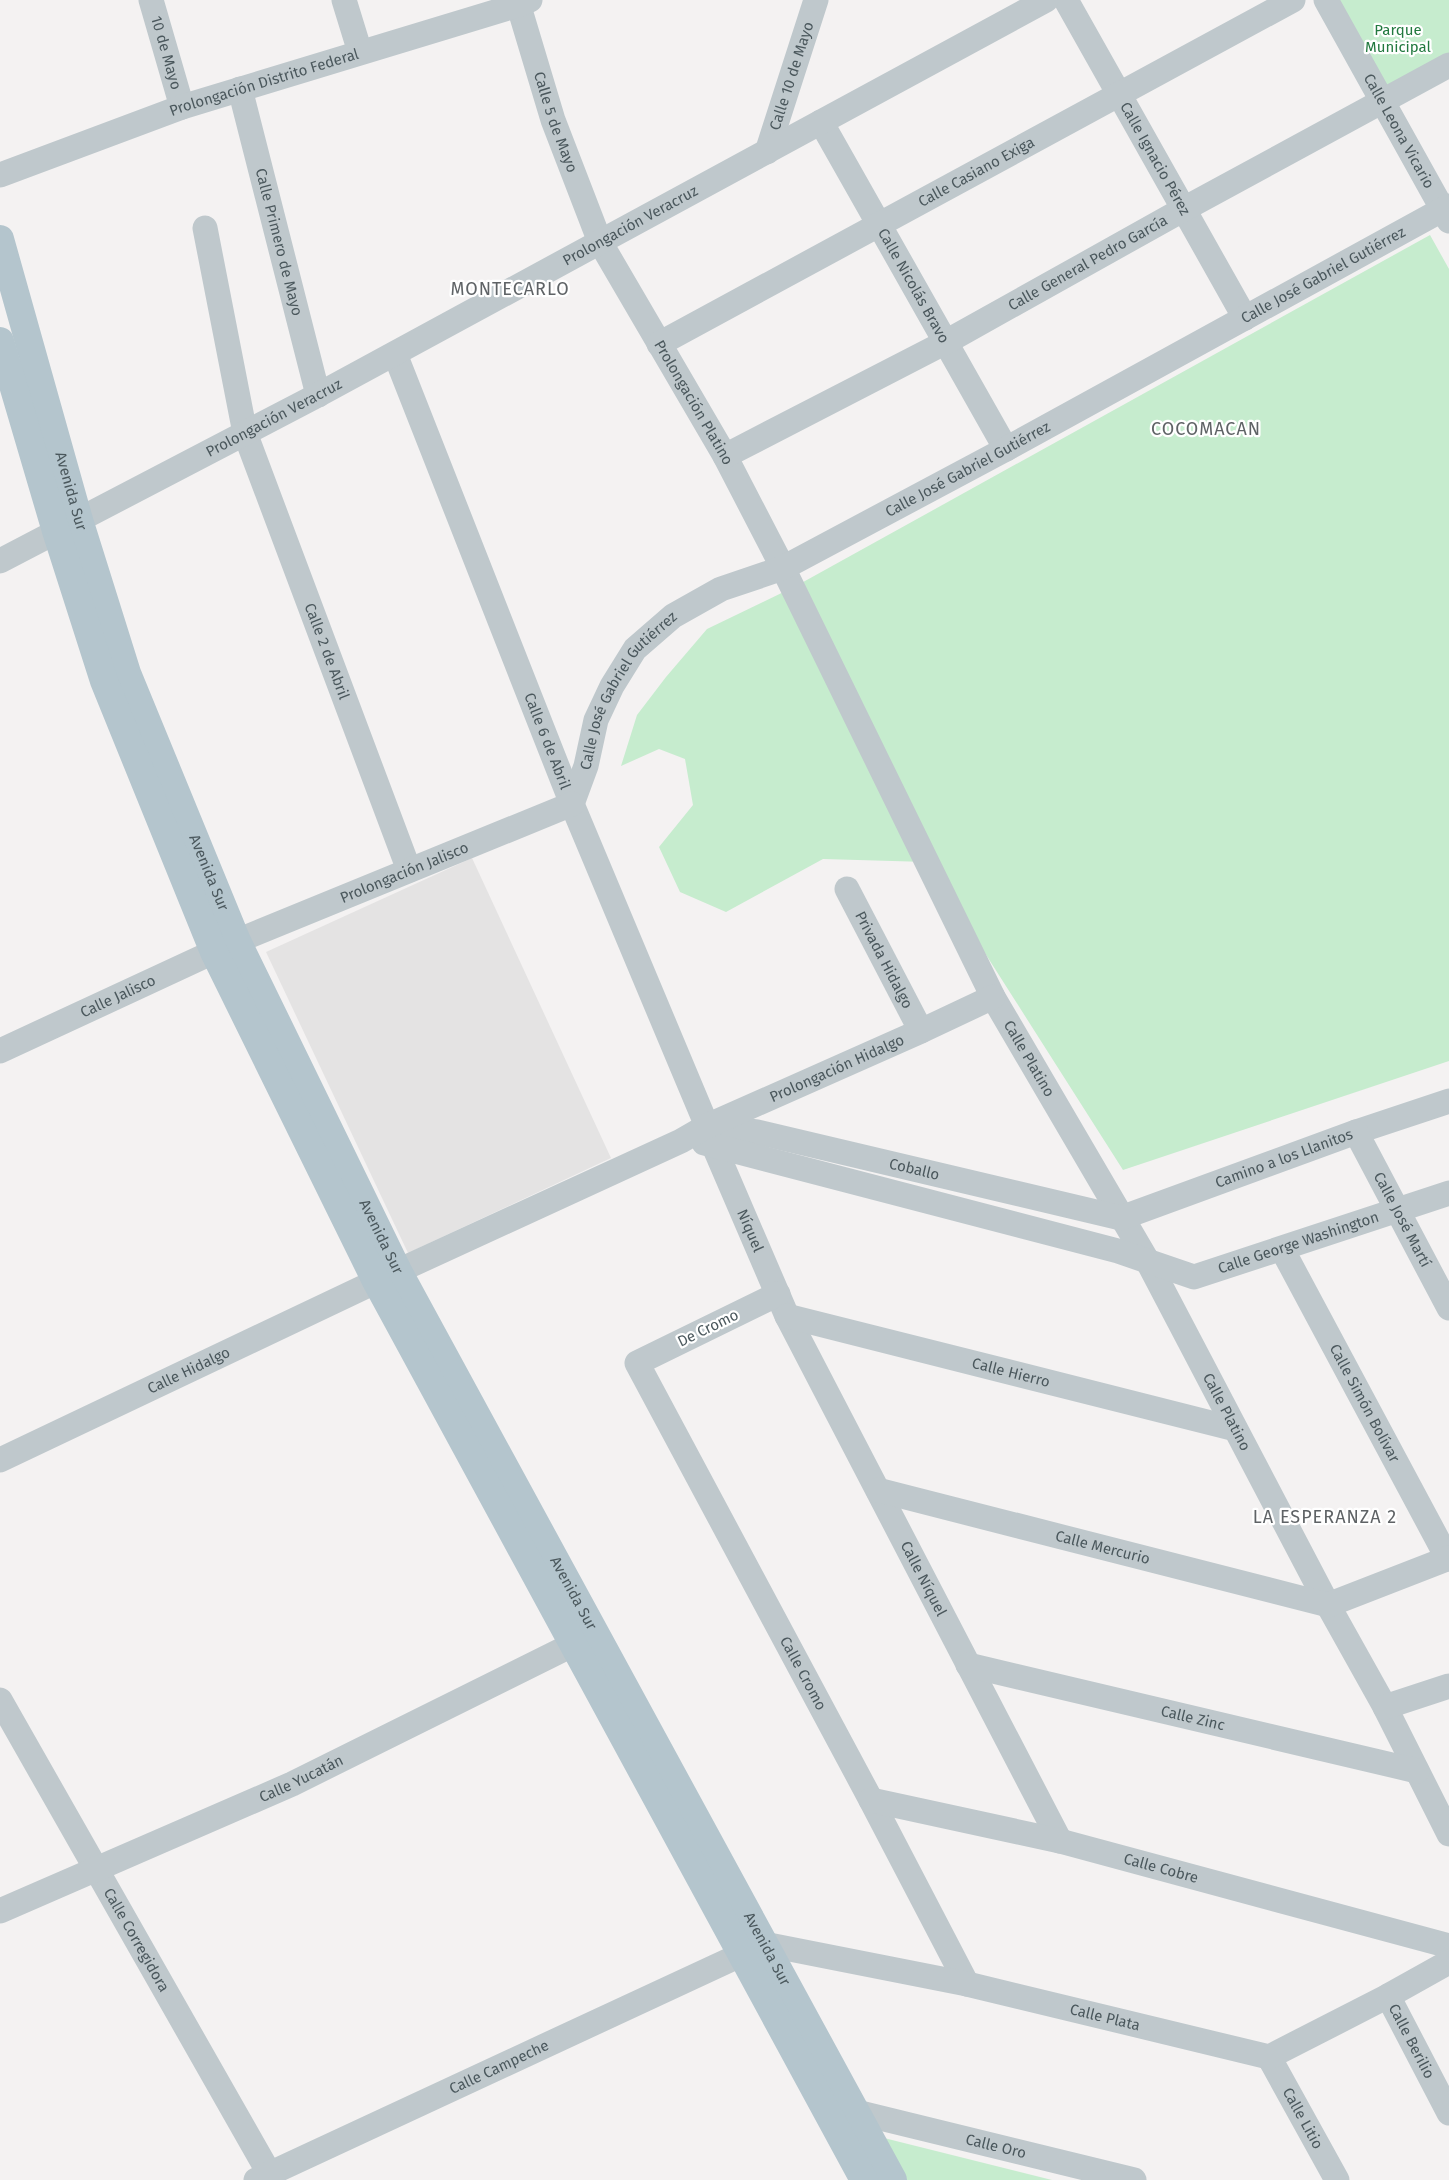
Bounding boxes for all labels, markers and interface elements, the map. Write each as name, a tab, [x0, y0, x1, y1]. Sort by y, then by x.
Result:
street label: 10 de Mayo	[147, 14, 185, 92]
street label: Calle 10 de Mayo	[766, 19, 817, 132]
park label: Parque Municipal	[1365, 21, 1432, 56]
street label: Prolongación Distrito Federal	[167, 45, 362, 120]
street label: Calle 5 de Mayo	[530, 69, 581, 175]
street label: Calle Leona Vicario	[1360, 70, 1438, 192]
street label: Calle Ignacio Pérez	[1116, 99, 1194, 219]
street label: Calle Casiano Exiga	[915, 133, 1038, 211]
street label: Calle Primero de Mayo	[252, 166, 306, 318]
street label: Prolongación Veracruz	[560, 181, 701, 269]
street label: Calle General Pedro García	[1005, 211, 1170, 314]
street label: Calle José Gabriel Gutiérrez	[1238, 223, 1409, 327]
street label: Calle Nicolás Bravo	[874, 225, 953, 346]
district label: MONTECARLO	[450, 278, 570, 300]
street label: Prolongación Platino	[650, 337, 737, 468]
street label: Prolongación Veracruz	[203, 375, 345, 461]
street label: Calle José Gabriel Gutiérrez	[882, 417, 1054, 521]
district label: COCOMACAN	[1151, 418, 1261, 440]
street label: Avenida Sur	[51, 450, 91, 533]
street label: Calle 2 de Abril	[301, 600, 353, 703]
street label: Calle José Gabriel Gutiérrez	[576, 607, 681, 772]
street label: Calle 6 de Abril	[520, 690, 575, 793]
street label: Avenida Sur	[185, 832, 233, 914]
street label: Prolongación Jalisco	[337, 838, 471, 907]
street label: Privada Hidalgo	[851, 908, 917, 1012]
street label: Calle Jalisco	[77, 971, 158, 1022]
street label: Calle Platino	[1000, 1017, 1058, 1100]
street label: Prolongación Hidalgo	[767, 1031, 907, 1106]
street label: Camino a los Llanitos	[1213, 1125, 1355, 1192]
street label: Coballo	[887, 1155, 941, 1184]
street label: Calle José Martí	[1370, 1169, 1435, 1270]
street label: Avenida Sur	[355, 1196, 407, 1277]
street label: Níquel	[733, 1206, 768, 1255]
street label: Calle George Washington	[1216, 1208, 1381, 1278]
street label: De Cromo	[675, 1306, 741, 1350]
street label: Calle Simón Bolívar	[1326, 1341, 1404, 1466]
street label: Calle Hidalgo	[145, 1343, 233, 1398]
street label: Calle Hierro	[970, 1354, 1052, 1391]
street label: Calle Platino	[1199, 1370, 1255, 1454]
district label: LA ESPERANZA 2	[1253, 1506, 1397, 1528]
street label: Calle Mercurio	[1054, 1527, 1152, 1568]
street label: Calle Níquel	[897, 1538, 951, 1620]
street label: Avenida Sur	[546, 1553, 601, 1633]
street label: Calle Cromo	[776, 1633, 830, 1713]
street label: Calle Zinc	[1159, 1702, 1227, 1734]
street label: Calle Yucatán	[256, 1751, 346, 1806]
street label: Calle Cobre	[1122, 1850, 1200, 1887]
street label: Calle Corregidora	[100, 1885, 173, 1995]
street label: Avenida Sur	[740, 1909, 795, 1989]
street label: Calle Plata	[1068, 2000, 1142, 2035]
street label: Calle Berilio	[1385, 2001, 1438, 2082]
street label: Calle Campeche	[446, 2036, 552, 2098]
street label: Calle Litio	[1279, 2084, 1327, 2152]
street label: Calle Oro	[964, 2130, 1028, 2162]

